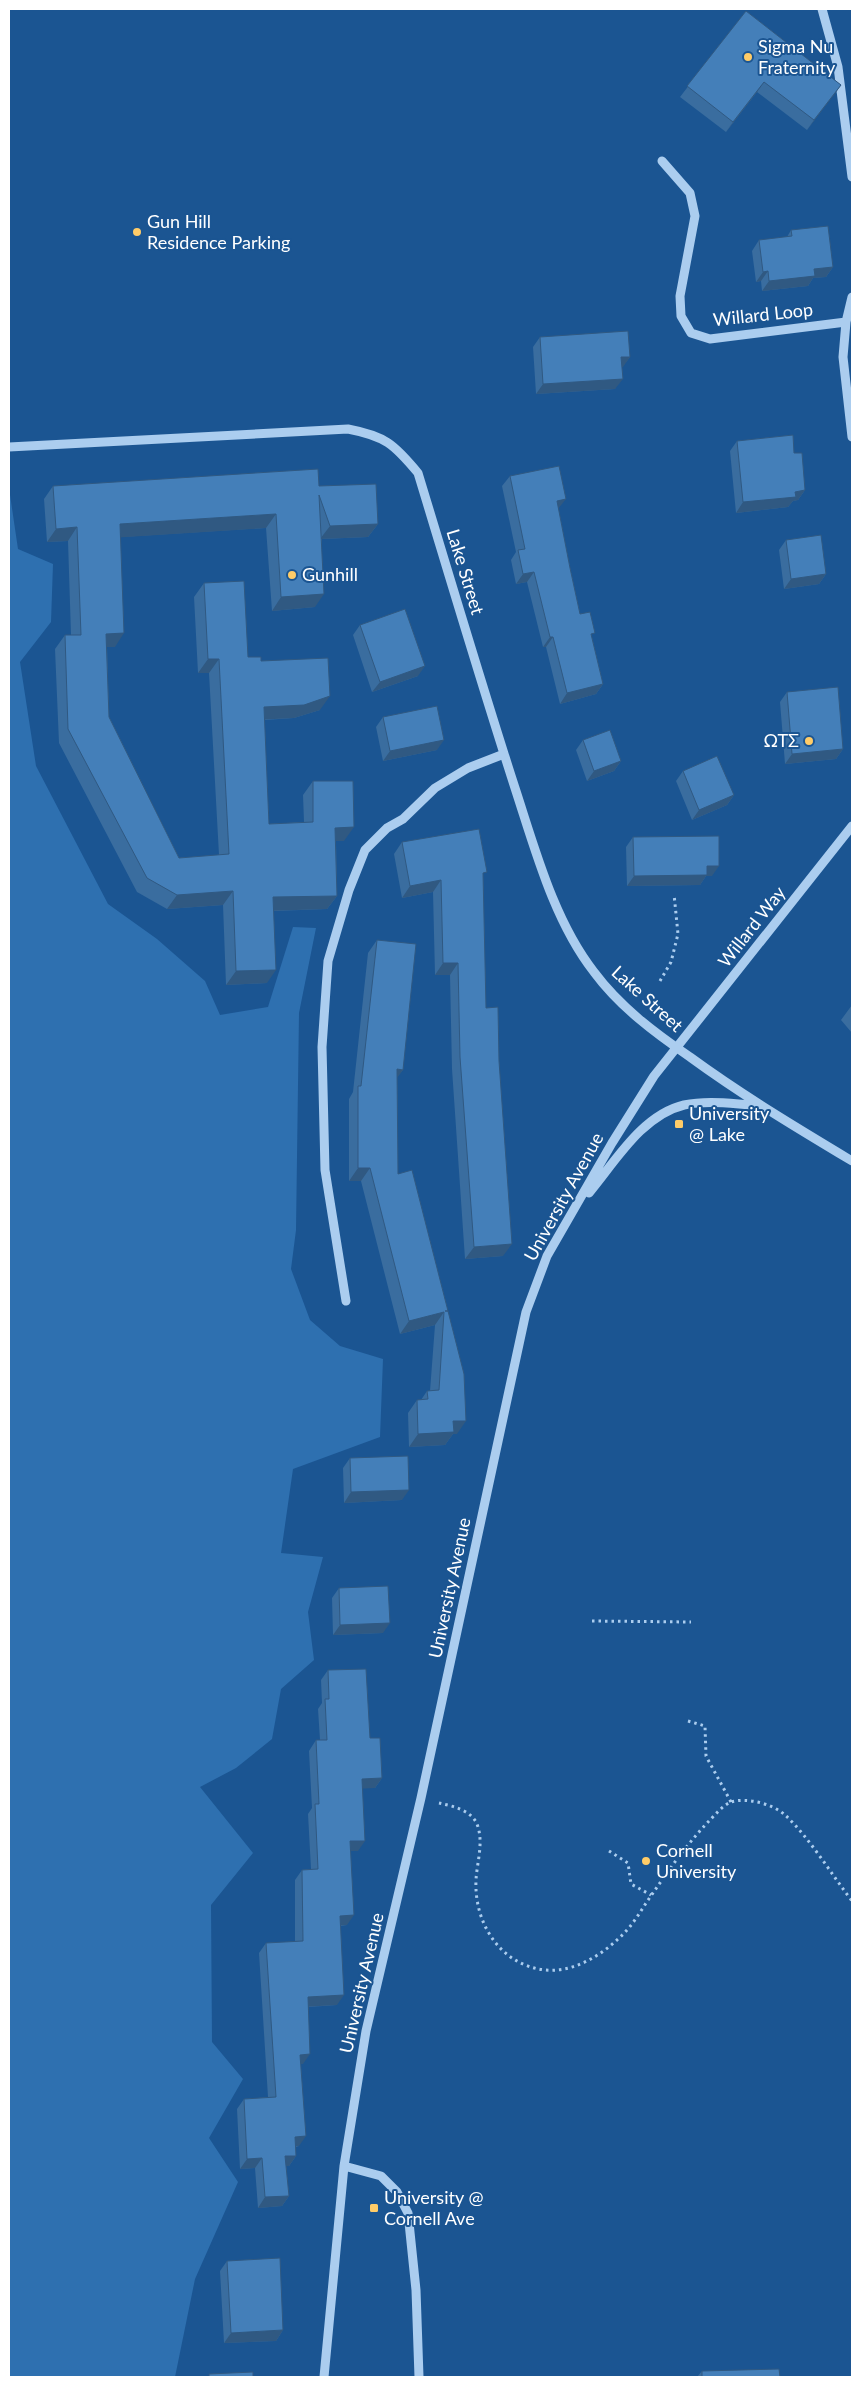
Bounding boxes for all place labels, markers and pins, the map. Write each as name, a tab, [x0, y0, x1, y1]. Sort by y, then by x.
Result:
place label: Sigma Nu Fraternity	[758, 35, 836, 78]
marker: Sigma Nu Fraternity	[742, 51, 754, 63]
place label: Gun Hill Residence Parking	[147, 210, 290, 253]
marker: Gun Hill Residence Parking	[131, 226, 143, 238]
place label: Gunhill	[302, 563, 358, 585]
marker: Gunhill	[286, 569, 298, 581]
place label: ΩΤΣ	[763, 729, 799, 751]
marker: ΩΤΣ	[803, 735, 815, 747]
place label: University @ Lake	[689, 1102, 770, 1145]
marker: University @ Lake	[673, 1118, 685, 1130]
place label: Cornell University	[656, 1839, 737, 1882]
marker: Cornell University	[640, 1855, 652, 1867]
place label: University @ Cornell Ave	[384, 2186, 483, 2229]
marker: University @ Cornell Ave	[368, 2202, 380, 2214]

